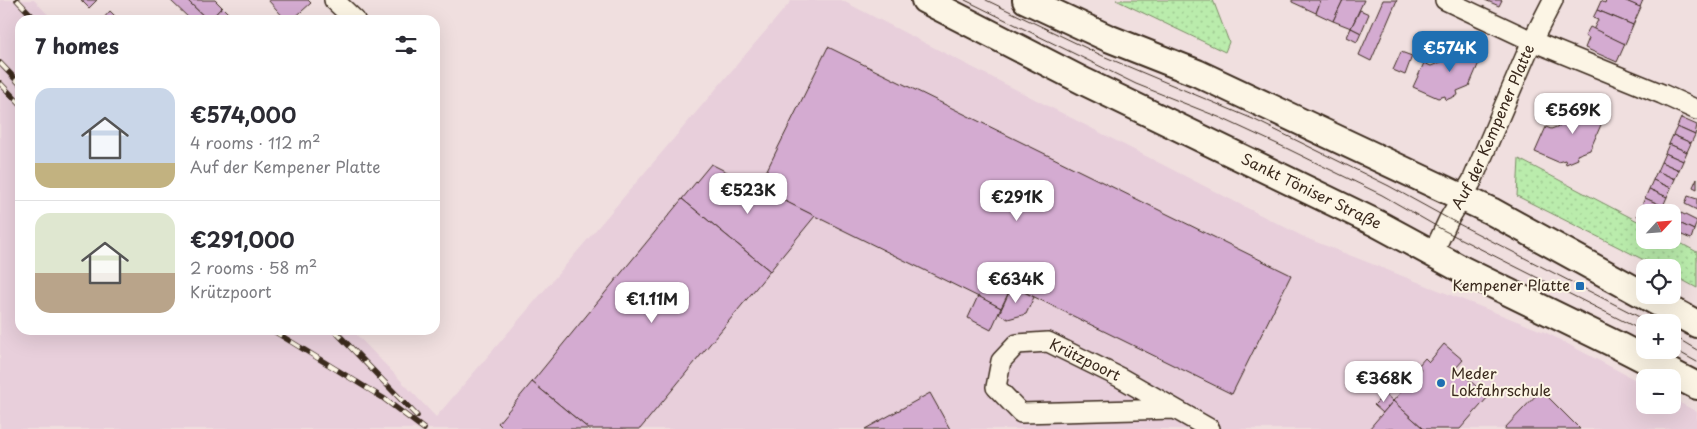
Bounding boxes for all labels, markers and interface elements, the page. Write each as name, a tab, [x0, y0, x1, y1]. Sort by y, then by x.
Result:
text: 7 homes	[35, 29, 119, 61]
pin: €574K	[1415, 30, 1485, 73]
icon: filters	[392, 31, 420, 59]
text: €574K	[1423, 35, 1477, 59]
street label: Auf der Kempener Platte	[1445, 40, 1539, 213]
pin: €569K	[1538, 92, 1608, 135]
text: €569K	[1545, 97, 1601, 121]
text: €574,000	[190, 98, 296, 130]
icon: home	[75, 108, 135, 168]
text: 4 rooms · 112 m²	[190, 130, 320, 154]
street label: Sankt Töniser Straße	[1238, 146, 1386, 234]
text: Auf der Kempener Platte	[190, 154, 380, 178]
pin: €523K	[713, 172, 783, 215]
text: €523K	[720, 177, 776, 201]
pin: €291K	[982, 180, 1052, 222]
text: €291K	[991, 184, 1043, 208]
north arrow	[1636, 204, 1681, 249]
map controls	[1636, 204, 1681, 414]
text: €291,000	[190, 223, 295, 255]
icon: home	[75, 233, 135, 293]
text: 2 rooms · 58 m²	[190, 255, 317, 279]
button: locate	[1636, 259, 1681, 304]
pin: €634K	[981, 262, 1051, 304]
text: €634K	[988, 266, 1044, 290]
place label: Kempener Platte	[1452, 273, 1570, 296]
text: Krützpoort	[190, 279, 272, 303]
marker: Kempener Platte	[1574, 280, 1586, 292]
pin: €1.11M	[611, 282, 693, 324]
text: €1.11M	[626, 286, 678, 310]
button: +	[1636, 314, 1681, 359]
street label: Krützpoort	[1046, 332, 1125, 386]
pin: €368K	[1349, 360, 1419, 403]
place label: Meder Lokfahrschule	[1451, 361, 1551, 401]
text: €368K	[1356, 365, 1412, 389]
button: −	[1636, 369, 1681, 414]
marker: Meder Lokfahrschule	[1435, 377, 1447, 389]

